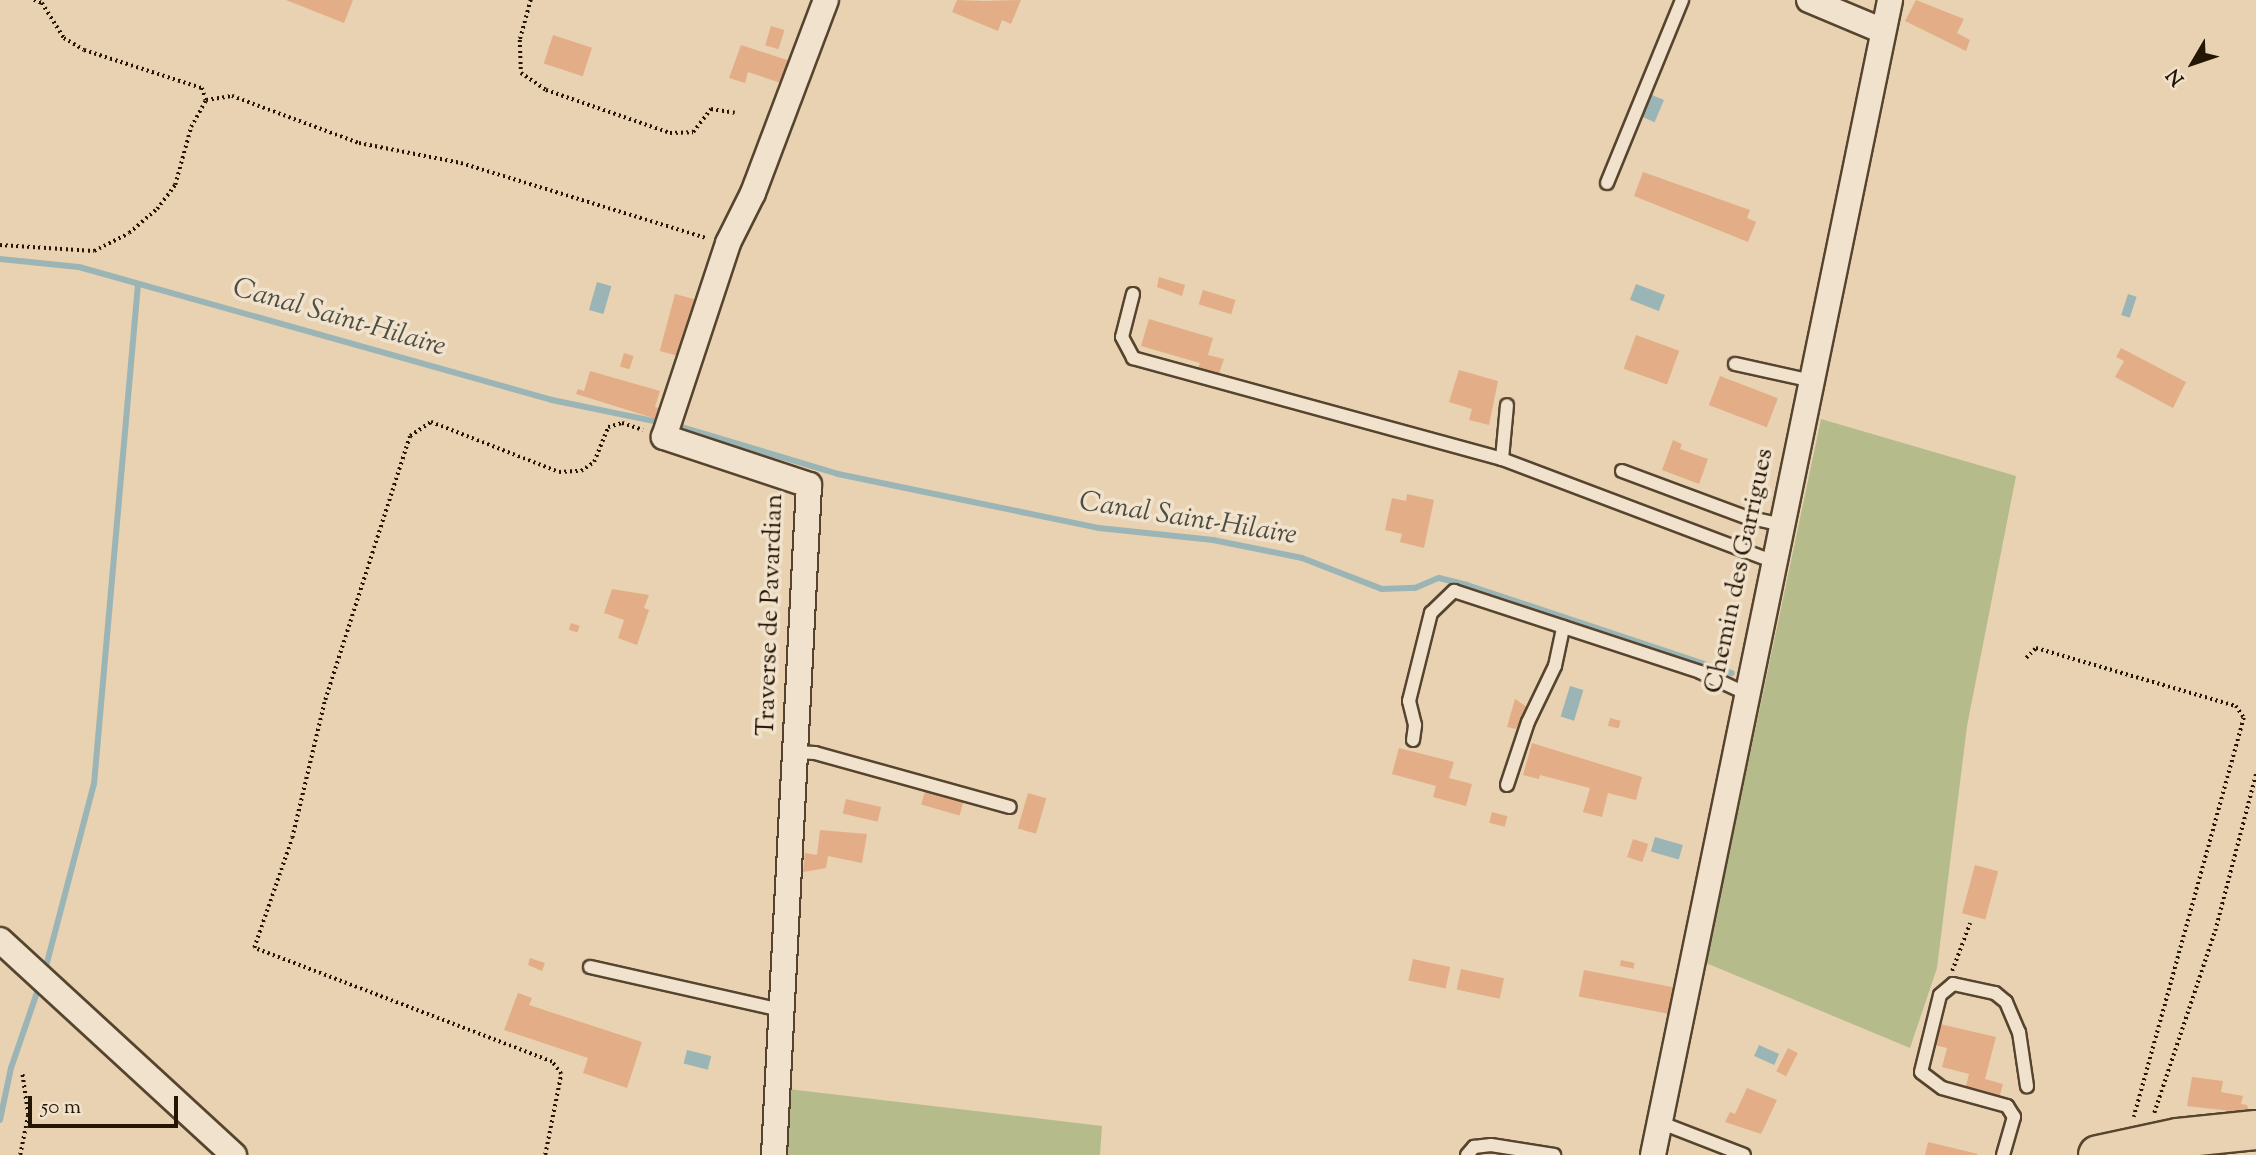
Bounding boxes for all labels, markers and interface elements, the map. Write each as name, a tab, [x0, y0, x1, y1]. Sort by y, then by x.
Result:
north arrow	[2158, 28, 2228, 98]
text: N	[2161, 62, 2192, 91]
water label: Canal Saint-Hilaire	[229, 272, 449, 364]
street label: Chemin des Garrigues	[1699, 446, 1781, 696]
water label: Canal Saint-Hilaire	[1077, 485, 1299, 553]
street label: Traverse de Pavardian	[751, 493, 791, 737]
scale bar	[32, 1082, 182, 1126]
text: 50 m	[41, 1093, 81, 1123]

